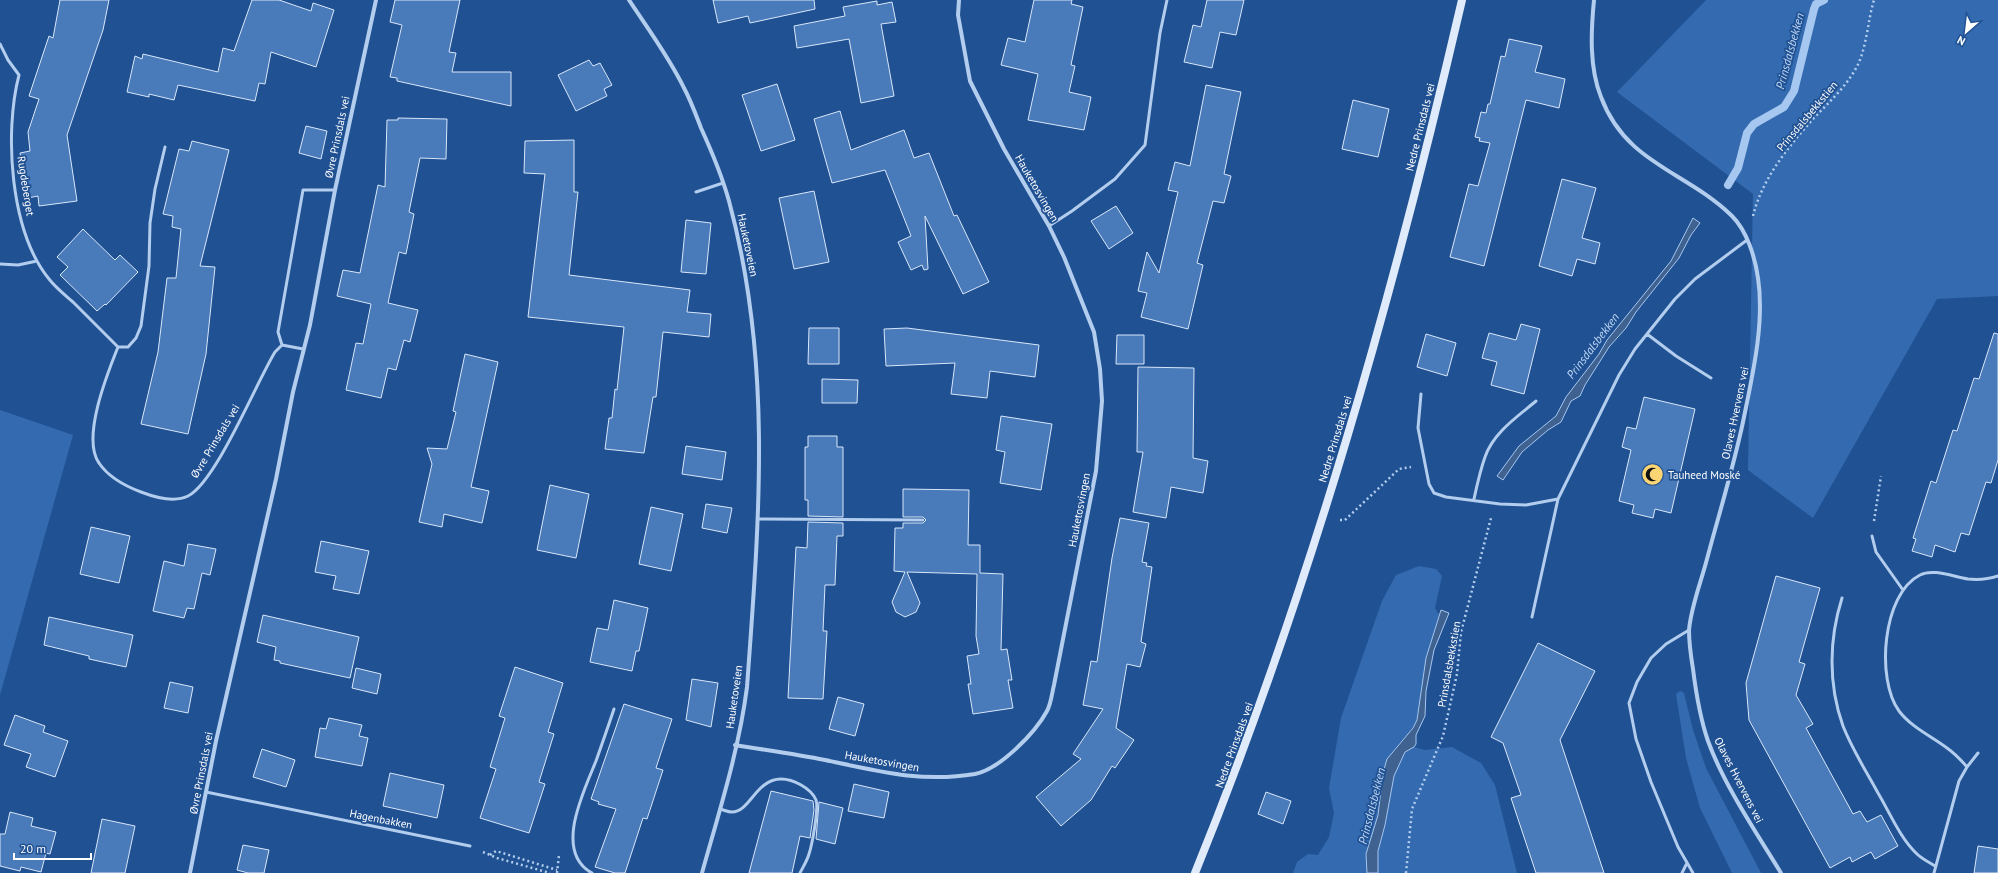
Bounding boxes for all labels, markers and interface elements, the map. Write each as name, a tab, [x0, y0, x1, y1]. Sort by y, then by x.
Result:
water label: Prinsdalsbekken	[1772, 11, 1807, 91]
north arrow	[1946, 12, 1986, 52]
text: N	[1955, 33, 1968, 49]
street label: Prinsdalsbekkstien	[1774, 78, 1840, 154]
street label: Nedre Prinsdals vei	[1402, 82, 1438, 172]
street label: Øvre Prinsdals vei	[321, 95, 353, 179]
street label: Hauketosvingen	[1012, 152, 1062, 224]
street label: Rugdeberget	[14, 155, 38, 217]
street label: Hauketoveien	[734, 212, 762, 278]
water label: Prinsdalsbekken	[1563, 310, 1622, 382]
street label: Olaves Hvervens vei	[1718, 365, 1752, 461]
street label: Nedre Prinsdals vei	[1315, 394, 1355, 484]
street label: Øvre Prinsdals vei	[187, 401, 243, 480]
mosque icon: Tauheed Moské	[1639, 462, 1665, 488]
place label: Tauheed Moské	[1668, 468, 1741, 482]
street label: Hauketosvingen	[1065, 472, 1093, 548]
street label: Prinsdalsbekkstien	[1435, 620, 1463, 708]
street label: Hauketoveien	[723, 664, 745, 730]
street label: Nedre Prinsdals vei	[1212, 700, 1256, 790]
street label: Øvre Prinsdals vei	[186, 731, 216, 815]
street label: Olaves Hvervens vei	[1711, 735, 1767, 825]
street label: Hauketosvingen	[844, 748, 920, 774]
water label: Prinsdalsbekken	[1355, 766, 1388, 846]
street label: Hagenbakken	[348, 806, 414, 832]
scale bar	[14, 835, 91, 861]
text: 20 m	[20, 841, 46, 856]

